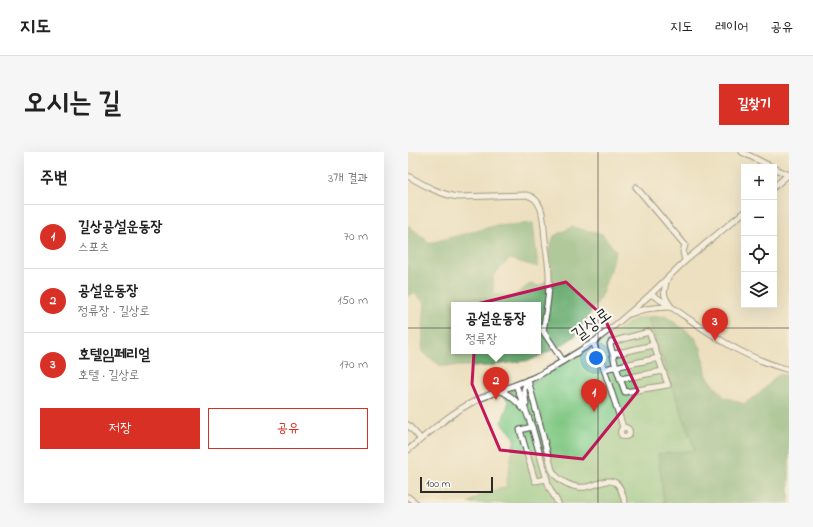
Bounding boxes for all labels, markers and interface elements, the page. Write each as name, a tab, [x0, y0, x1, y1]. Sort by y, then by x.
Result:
text: 지도	[20, 14, 51, 41]
text: 지도	[670, 17, 693, 38]
text: 레이어	[715, 17, 748, 38]
text: 공유	[770, 17, 793, 38]
text: 오시는 길	[24, 84, 121, 125]
button: 길찾기	[719, 84, 789, 125]
map controls	[741, 164, 777, 308]
button: +	[741, 164, 777, 200]
text: 주변	[40, 166, 67, 191]
text: 3개 결과	[328, 169, 368, 188]
button: −	[741, 200, 777, 236]
text: 길상공설운동장	[78, 216, 163, 238]
text: 1	[51, 227, 55, 246]
text: 70 m	[344, 227, 368, 246]
button: locate	[741, 236, 777, 272]
text: 스포츠	[78, 238, 109, 257]
button: layers	[741, 272, 777, 308]
text: 공설운동장	[78, 280, 138, 302]
text: 2	[50, 291, 56, 310]
text: 150 m	[337, 291, 368, 310]
text: 정류장 · 길상로	[78, 302, 150, 321]
popup	[451, 302, 541, 354]
street label: 길상로	[567, 302, 617, 349]
text: 공설운동장	[466, 308, 526, 330]
pin: 3	[702, 308, 728, 341]
text: 정류장	[466, 330, 497, 349]
text: 호텔임페리얼	[78, 344, 150, 366]
your location	[586, 348, 606, 368]
text: 3	[50, 355, 56, 374]
text: 170 m	[340, 355, 368, 374]
text: 호텔 · 길상로	[78, 366, 140, 385]
pin: 2	[483, 367, 509, 400]
pin: 1	[581, 379, 607, 412]
button: 저장	[40, 408, 200, 449]
button: 공유	[208, 408, 368, 449]
scale bar	[420, 475, 493, 494]
text: 100 m	[426, 476, 450, 492]

